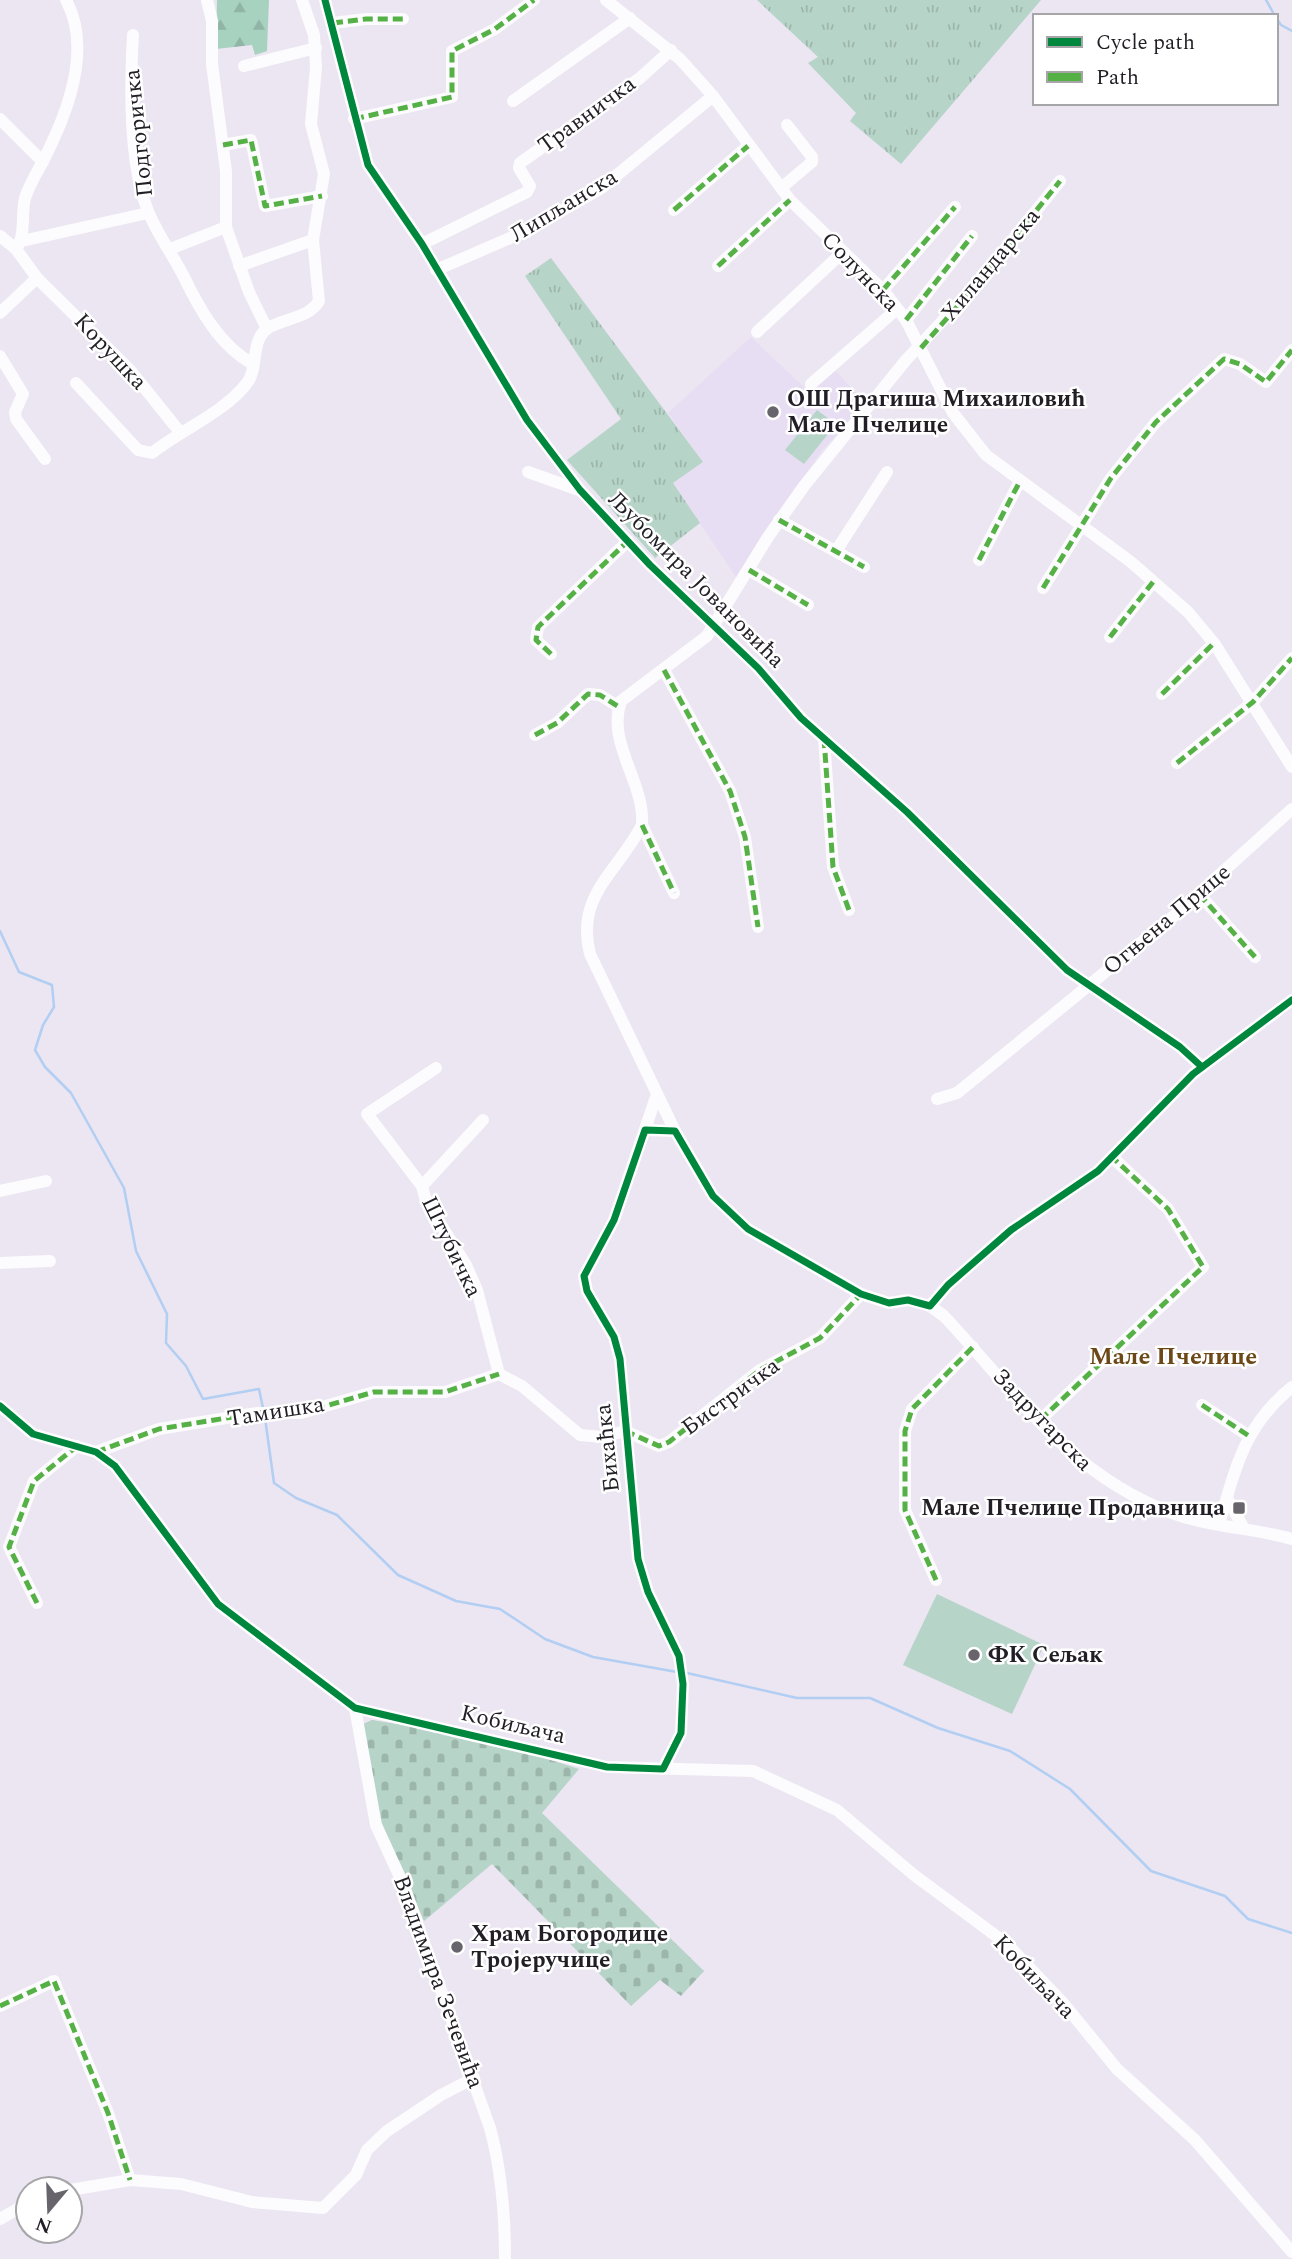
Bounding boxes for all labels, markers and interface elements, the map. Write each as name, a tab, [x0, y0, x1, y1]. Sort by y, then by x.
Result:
legend	[1033, 14, 1278, 105]
text: Cycle path	[1096, 27, 1195, 59]
text: Path	[1096, 62, 1139, 94]
street label: Подгоричка	[115, 67, 163, 199]
street label: Травничка	[531, 67, 643, 163]
street label: Липљанска	[503, 160, 625, 252]
street label: Хиландарска	[933, 200, 1049, 330]
street label: Солунска	[812, 224, 908, 320]
street label: Корушка	[65, 305, 155, 399]
place label: ОШ Драгиша Михаиловић Мале Пчелице	[787, 382, 1086, 443]
marker: ОШ Драгиша Михаиловић Мале Пчелице	[765, 404, 781, 420]
street label: Љубомира Јовановића	[599, 483, 793, 677]
street label: Огњена Прице	[1095, 856, 1239, 984]
street label: Штубичка	[411, 1190, 491, 1304]
district label: Мале Пчелице	[1089, 1339, 1257, 1375]
street label: Бистричка	[674, 1349, 788, 1445]
street label: Задругарска	[983, 1360, 1101, 1480]
street label: Тамишка	[225, 1387, 327, 1437]
street label: Бихаћка	[586, 1402, 630, 1494]
place label: Мале Пчелице Продавница	[921, 1491, 1225, 1526]
marker: Мале Пчелице Продавница	[1231, 1500, 1247, 1516]
place label: ФК Сељак	[988, 1638, 1103, 1673]
marker: ФК Сељак	[966, 1647, 982, 1663]
street label: Кобиљача	[457, 1696, 569, 1754]
street label: Владимира Зечевића	[383, 1870, 493, 2094]
place label: Храм Богородице Тројеручице	[471, 1917, 668, 1978]
street label: Кобиљача	[984, 1926, 1084, 2028]
marker: Храм Богородице Тројеручице	[449, 1939, 465, 1955]
north arrow	[14, 2175, 84, 2245]
text: N	[32, 2208, 56, 2241]

